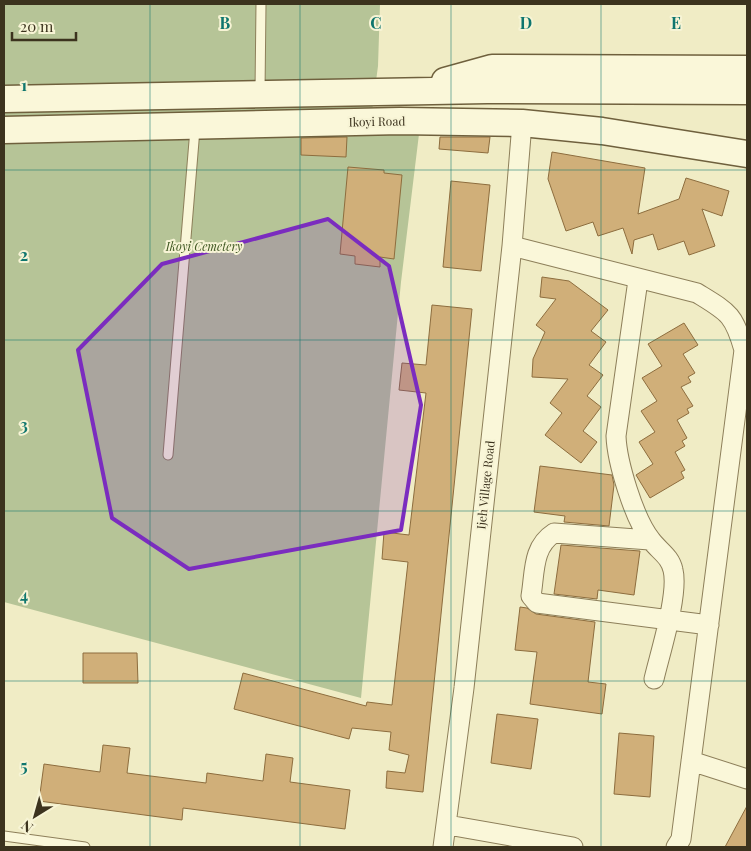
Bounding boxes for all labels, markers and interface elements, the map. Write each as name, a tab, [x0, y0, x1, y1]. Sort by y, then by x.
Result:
scale bar	[12, 10, 76, 42]
text: B	[220, 12, 231, 33]
text: C	[370, 12, 382, 33]
text: D	[520, 12, 532, 33]
text: E	[671, 12, 681, 33]
text: 20 m	[20, 16, 54, 36]
text: 1	[21, 74, 27, 95]
street label: Ikoyi Road	[349, 113, 405, 129]
park label: Ikoyi Cemetery	[165, 238, 243, 254]
text: 2	[20, 244, 28, 265]
text: 3	[20, 414, 28, 435]
street label: Ijeh Village Road	[472, 440, 498, 530]
text: 4	[20, 584, 28, 605]
text: 5	[20, 755, 28, 776]
north arrow	[10, 791, 60, 841]
text: N	[17, 816, 37, 837]

